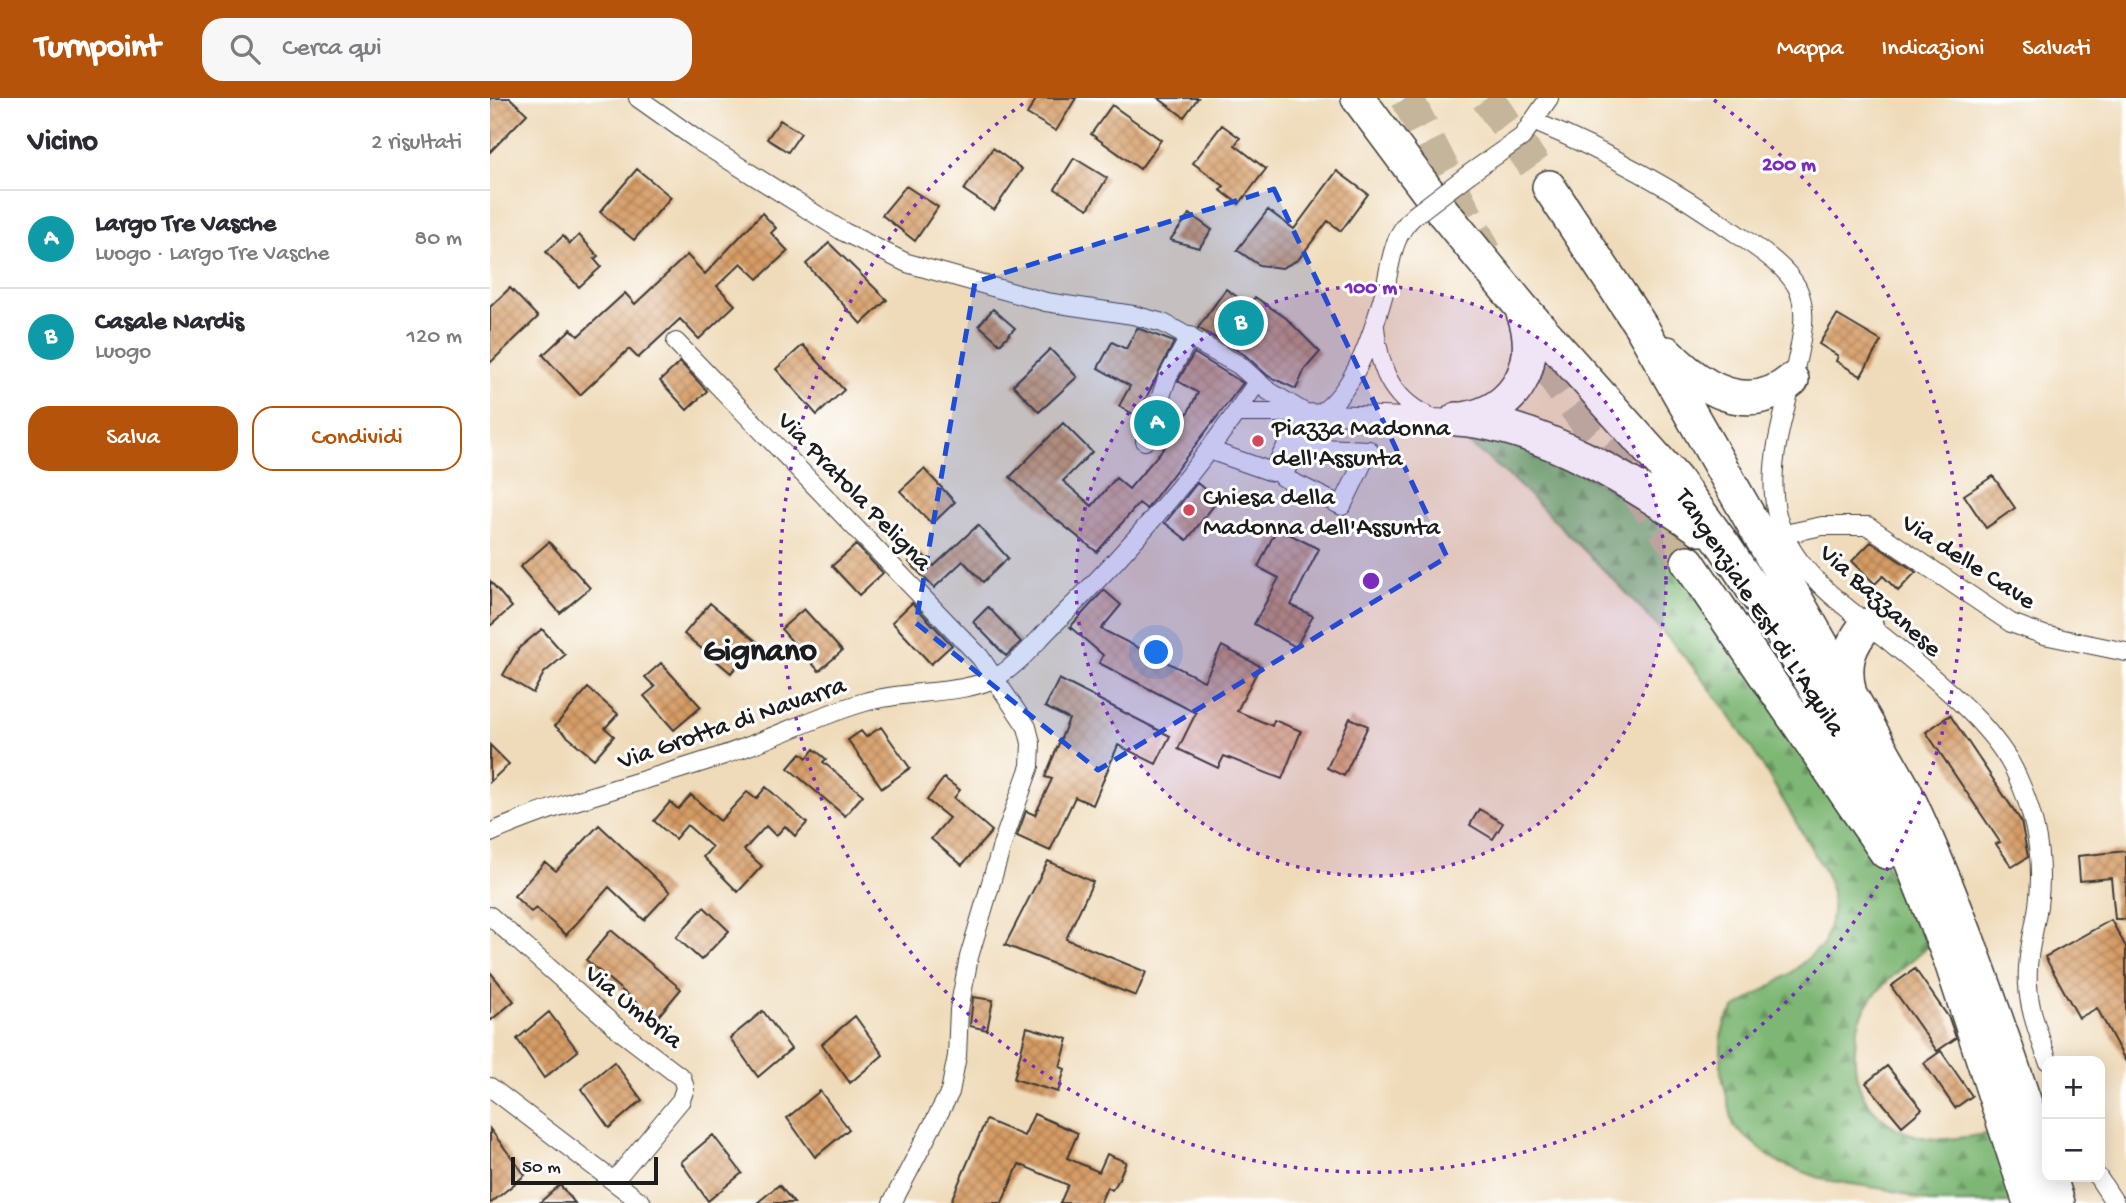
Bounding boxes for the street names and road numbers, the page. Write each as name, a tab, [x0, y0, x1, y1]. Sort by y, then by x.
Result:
street label: Via Pratola Peligna	[768, 406, 938, 580]
street label: Tangenziale Est di L'Aquila	[1665, 482, 1851, 744]
street label: Via delle Cave	[1894, 508, 2041, 619]
street label: Via Bazzanese	[1810, 538, 1947, 666]
street label: Via Grotta di Navarra	[614, 671, 852, 779]
street label: Via Umbria	[576, 959, 689, 1058]

